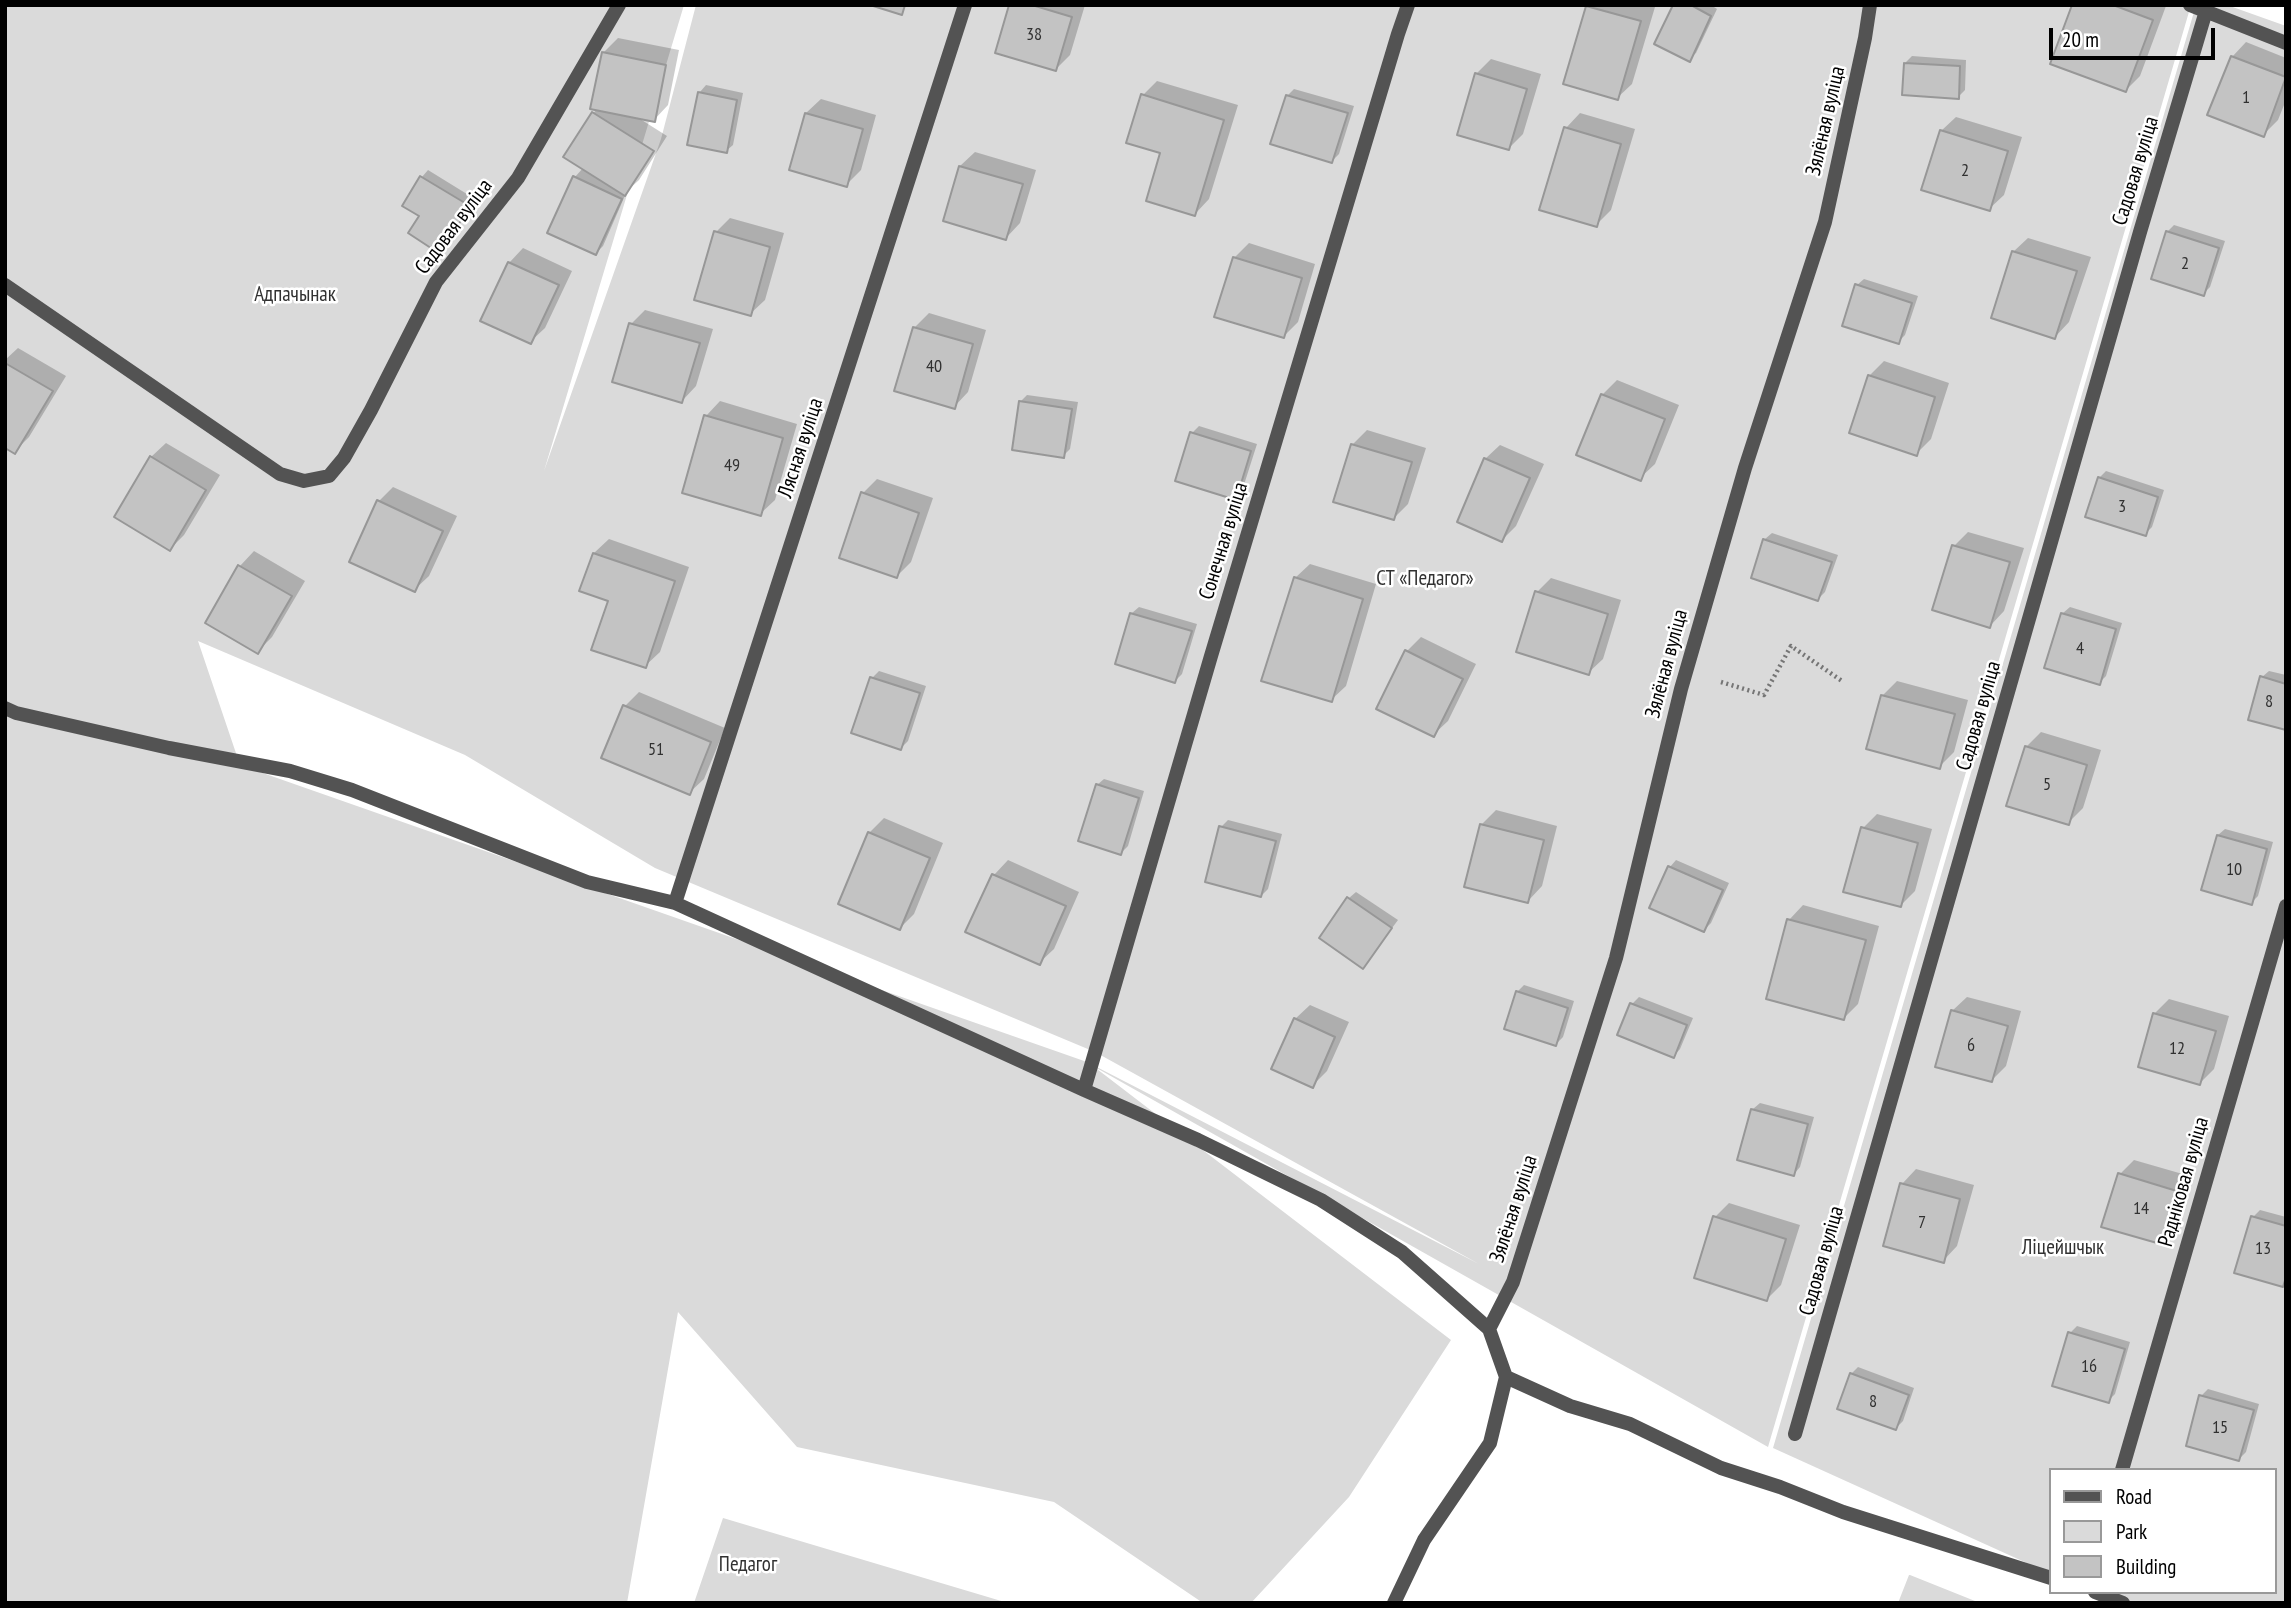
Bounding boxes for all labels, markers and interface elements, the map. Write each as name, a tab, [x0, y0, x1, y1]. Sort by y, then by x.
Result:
scale bar	[2053, 14, 2219, 58]
house number: 38	[1026, 24, 1042, 46]
text: 20 m	[2062, 26, 2099, 53]
street label: Зялёная вуліца	[1801, 64, 1851, 178]
house number: 1	[2242, 87, 2250, 109]
street label: Садовая вуліца	[2107, 113, 2165, 229]
house number: 2	[1961, 160, 1969, 182]
street label: Садовая вуліца	[410, 174, 498, 280]
house number: 2	[2181, 253, 2189, 275]
park label: Адпачынак	[254, 282, 336, 308]
house number: 40	[926, 356, 942, 378]
street label: Лясная вуліца	[773, 395, 829, 501]
house number: 49	[724, 455, 740, 477]
street label: Сонечная вуліца	[1194, 479, 1254, 603]
house number: 3	[2118, 496, 2126, 518]
park label: СТ «Педагог»	[1376, 566, 1474, 592]
street label: Зялёная вуліца	[1640, 607, 1694, 721]
house number: 4	[2076, 638, 2084, 660]
street label: Садовая вуліца	[1951, 658, 2007, 774]
house number: 8	[2265, 691, 2273, 713]
house number: 51	[648, 739, 664, 761]
house number: 5	[2043, 774, 2051, 796]
house number: 10	[2226, 859, 2242, 881]
house number: 6	[1967, 1035, 1975, 1057]
house number: 12	[2169, 1038, 2185, 1060]
street label: Радніковая вуліца	[2153, 1114, 2215, 1250]
street label: Зялёная вуліца	[1485, 1152, 1543, 1266]
house number: 14	[2133, 1198, 2149, 1220]
street label: Садовая вуліца	[1794, 1203, 1850, 1319]
house number: 7	[1918, 1212, 1926, 1234]
park label: Ліцейшчык	[2022, 1235, 2104, 1261]
house number: 13	[2255, 1238, 2271, 1260]
house number: 16	[2081, 1356, 2097, 1378]
house number: 8	[1869, 1391, 1877, 1413]
house number: 15	[2212, 1417, 2228, 1439]
legend	[2050, 1468, 2277, 1594]
text: Road	[2116, 1483, 2152, 1510]
text: Park	[2116, 1518, 2147, 1545]
park label: Педагог	[719, 1552, 777, 1578]
text: Building	[2116, 1553, 2176, 1580]

